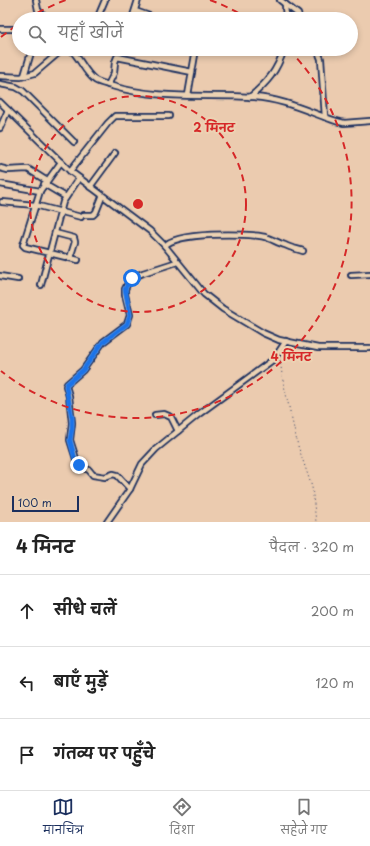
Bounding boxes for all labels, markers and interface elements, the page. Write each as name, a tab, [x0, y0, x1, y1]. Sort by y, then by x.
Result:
search box	[12, 12, 358, 56]
text: यहाँ खोजें	[58, 20, 124, 43]
icon: search	[26, 23, 48, 45]
text: 2 मिनट	[193, 118, 236, 136]
centre of rings	[131, 197, 145, 211]
route start	[123, 269, 141, 287]
text: 4 मिनट	[270, 347, 313, 365]
route end	[70, 456, 88, 474]
scale bar	[12, 494, 79, 513]
text: 100 m	[18, 494, 52, 511]
text: 4 मिनट	[16, 533, 74, 559]
text: पैदल · 320 m	[269, 537, 354, 556]
text: सीधे चलें	[54, 597, 116, 620]
icon: ahead	[16, 600, 38, 622]
text: 200 m	[311, 601, 354, 620]
text: बाएँ मुड़ें	[54, 669, 108, 692]
icon: left	[16, 672, 38, 694]
text: 120 m	[315, 673, 354, 692]
text: गंतव्य पर पहुँचे	[54, 741, 155, 764]
icon: arrive	[16, 744, 38, 766]
tab: मानचित्र	[43, 796, 83, 842]
tab: दिशा	[169, 796, 194, 842]
tab: सहेजे गए	[281, 796, 327, 842]

